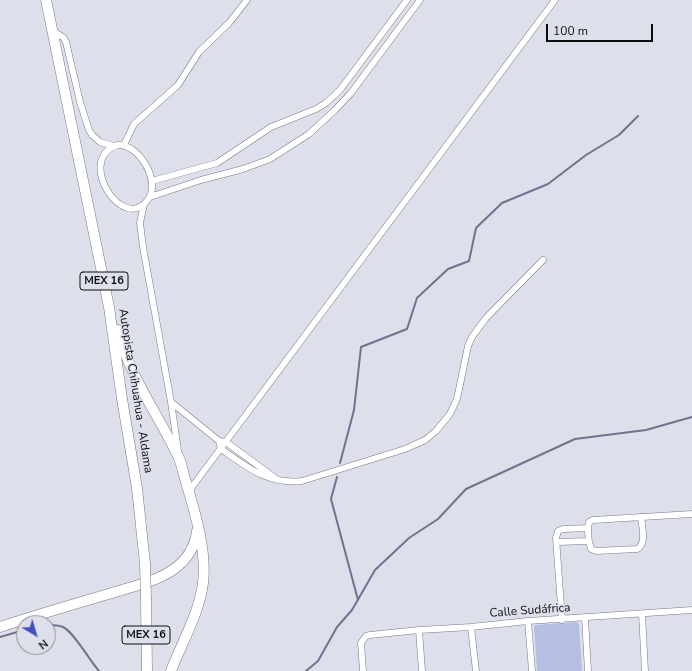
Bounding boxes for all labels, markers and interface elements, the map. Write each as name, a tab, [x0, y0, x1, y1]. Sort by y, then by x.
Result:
scale bar	[548, 16, 655, 42]
text: 100 m	[553, 23, 588, 39]
road number: MEX 16	[80, 272, 128, 290]
street label: Autopista Chihuahua - Aldama	[115, 308, 155, 474]
street label: Calle Sudáfrica	[489, 601, 571, 621]
north arrow	[16, 615, 56, 655]
road number: MEX 16	[122, 626, 170, 644]
text: N	[35, 636, 51, 653]

